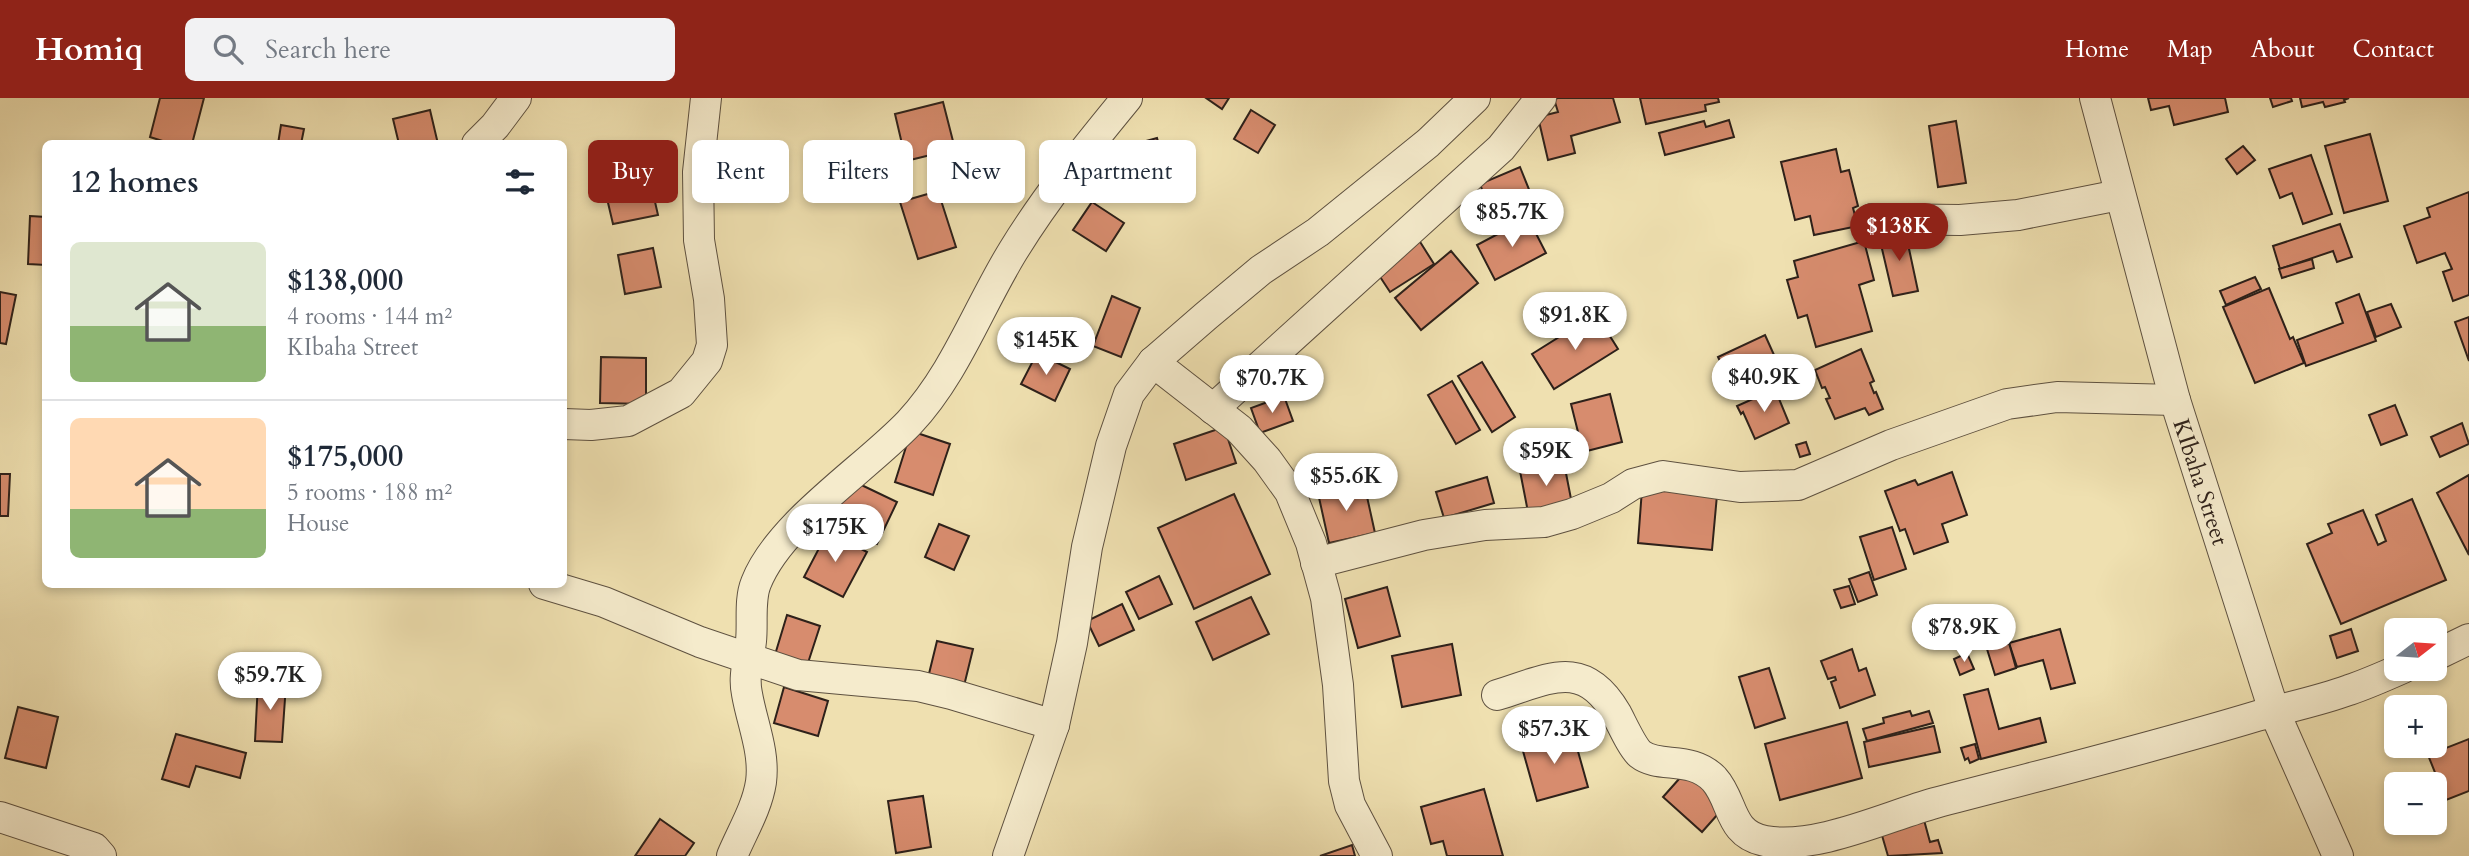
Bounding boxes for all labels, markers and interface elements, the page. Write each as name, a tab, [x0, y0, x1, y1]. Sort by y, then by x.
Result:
search box	[185, 18, 675, 81]
text: Homiq	[35, 27, 143, 72]
icon: search	[209, 30, 247, 68]
text: Search here	[265, 32, 391, 67]
text: Home	[2065, 33, 2129, 66]
text: Map	[2167, 33, 2213, 66]
text: About	[2251, 33, 2315, 66]
text: Contact	[2353, 33, 2434, 66]
chip: Buy	[588, 140, 678, 203]
chip: Rent	[692, 140, 789, 203]
chip: Filters	[803, 140, 913, 203]
chip: New	[927, 140, 1025, 203]
chip: Apartment	[1039, 140, 1196, 203]
text: 12 homes	[70, 162, 199, 203]
icon: filters	[501, 163, 539, 201]
pin: $85.7K	[1455, 190, 1569, 249]
text: $85.7K	[1476, 196, 1548, 227]
pin: $138K	[1850, 204, 1948, 263]
text: $138K	[1866, 210, 1932, 241]
text: $138,000	[287, 260, 403, 301]
icon: home	[126, 270, 210, 354]
pin: $91.8K	[1518, 292, 1632, 352]
text: $91.8K	[1539, 299, 1611, 330]
text: 4 rooms · 144 m²	[287, 301, 452, 332]
pin: $145K	[997, 317, 1095, 377]
text: $145K	[1013, 324, 1079, 355]
text: KIbaha Street	[287, 332, 418, 363]
pin: $40.9K	[1707, 354, 1821, 414]
pin: $70.7K	[1215, 356, 1329, 415]
text: $40.9K	[1728, 361, 1800, 392]
text: $70.7K	[1236, 362, 1308, 393]
street label: KIbaha Street	[2165, 415, 2236, 549]
pin: $59K	[1505, 428, 1587, 488]
text: $59K	[1519, 435, 1573, 466]
text: $175,000	[287, 436, 403, 477]
icon: home	[126, 446, 210, 530]
pin: $55.6K	[1289, 454, 1403, 513]
text: $55.6K	[1310, 460, 1382, 491]
text: 5 rooms · 188 m²	[287, 477, 452, 508]
pin: $175K	[786, 504, 884, 564]
text: House	[287, 508, 349, 539]
text: $175K	[802, 511, 868, 542]
pin: $78.9K	[1907, 604, 2021, 664]
text: $78.9K	[1928, 611, 2000, 642]
north arrow	[2384, 618, 2446, 681]
map controls	[2384, 618, 2447, 835]
pin: $59.7K	[213, 652, 327, 712]
text: $59.7K	[234, 659, 306, 690]
button: +	[2384, 695, 2447, 758]
pin: $57.3K	[1497, 706, 1611, 766]
text: $57.3K	[1518, 713, 1590, 744]
button: −	[2384, 772, 2447, 835]

